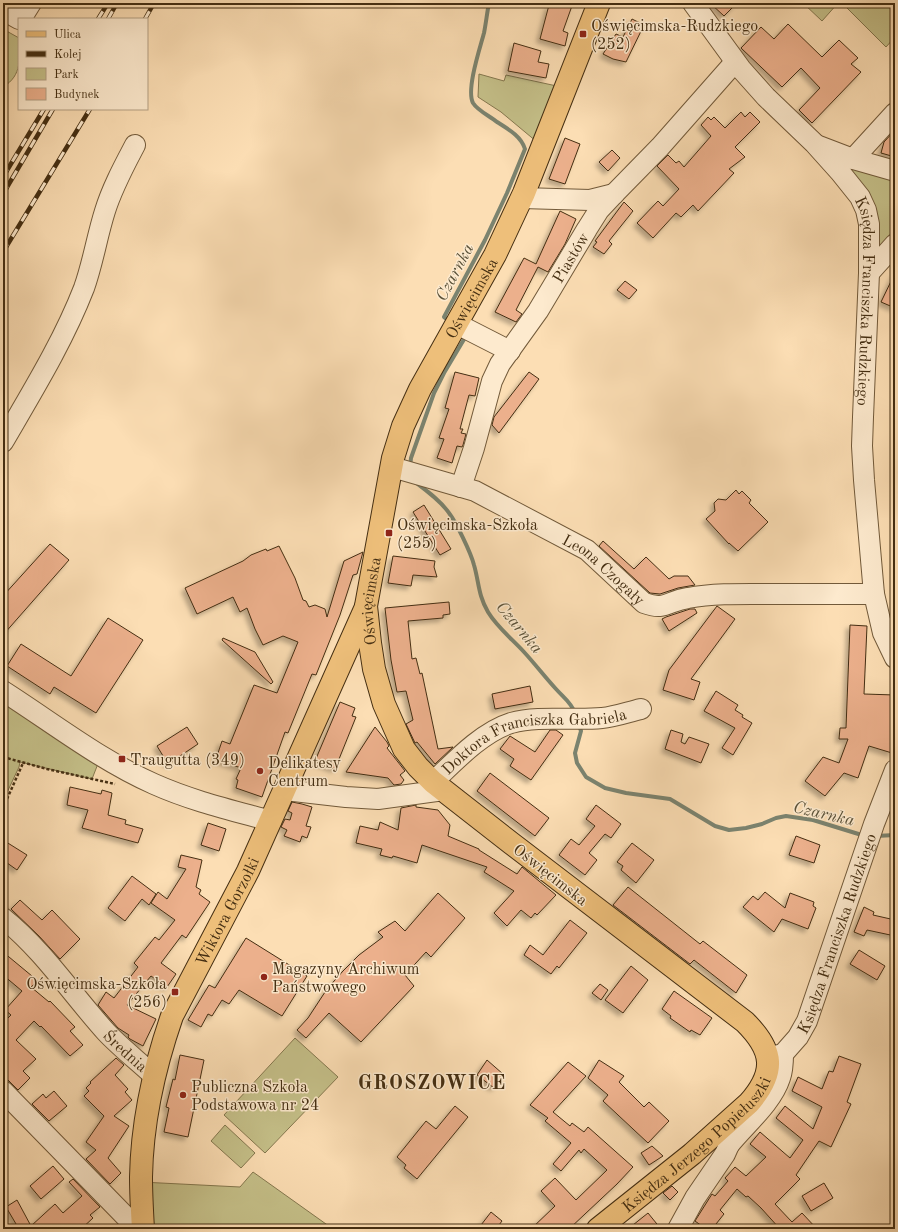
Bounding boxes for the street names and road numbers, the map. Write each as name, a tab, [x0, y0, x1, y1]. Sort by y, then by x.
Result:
street label: Księdza Franciszka Rudzkiego	[851, 195, 875, 406]
street label: Piastów	[551, 230, 593, 286]
street label: Oświęcimska	[444, 256, 502, 342]
street label: Leona Czogały	[559, 533, 647, 610]
street label: Oświęcimska	[360, 556, 385, 646]
street label: Doktora Franciszka Gabriela	[440, 707, 629, 779]
street label: Księdza Franciszka Rudzkiego	[795, 832, 880, 1037]
street label: Oświęcimska	[510, 842, 590, 909]
street label: Wiktora Gorzołki	[194, 855, 263, 969]
street label: Średnia	[99, 1025, 150, 1076]
street label: Księdza Jerzego Popiełuszki	[620, 1075, 775, 1216]

